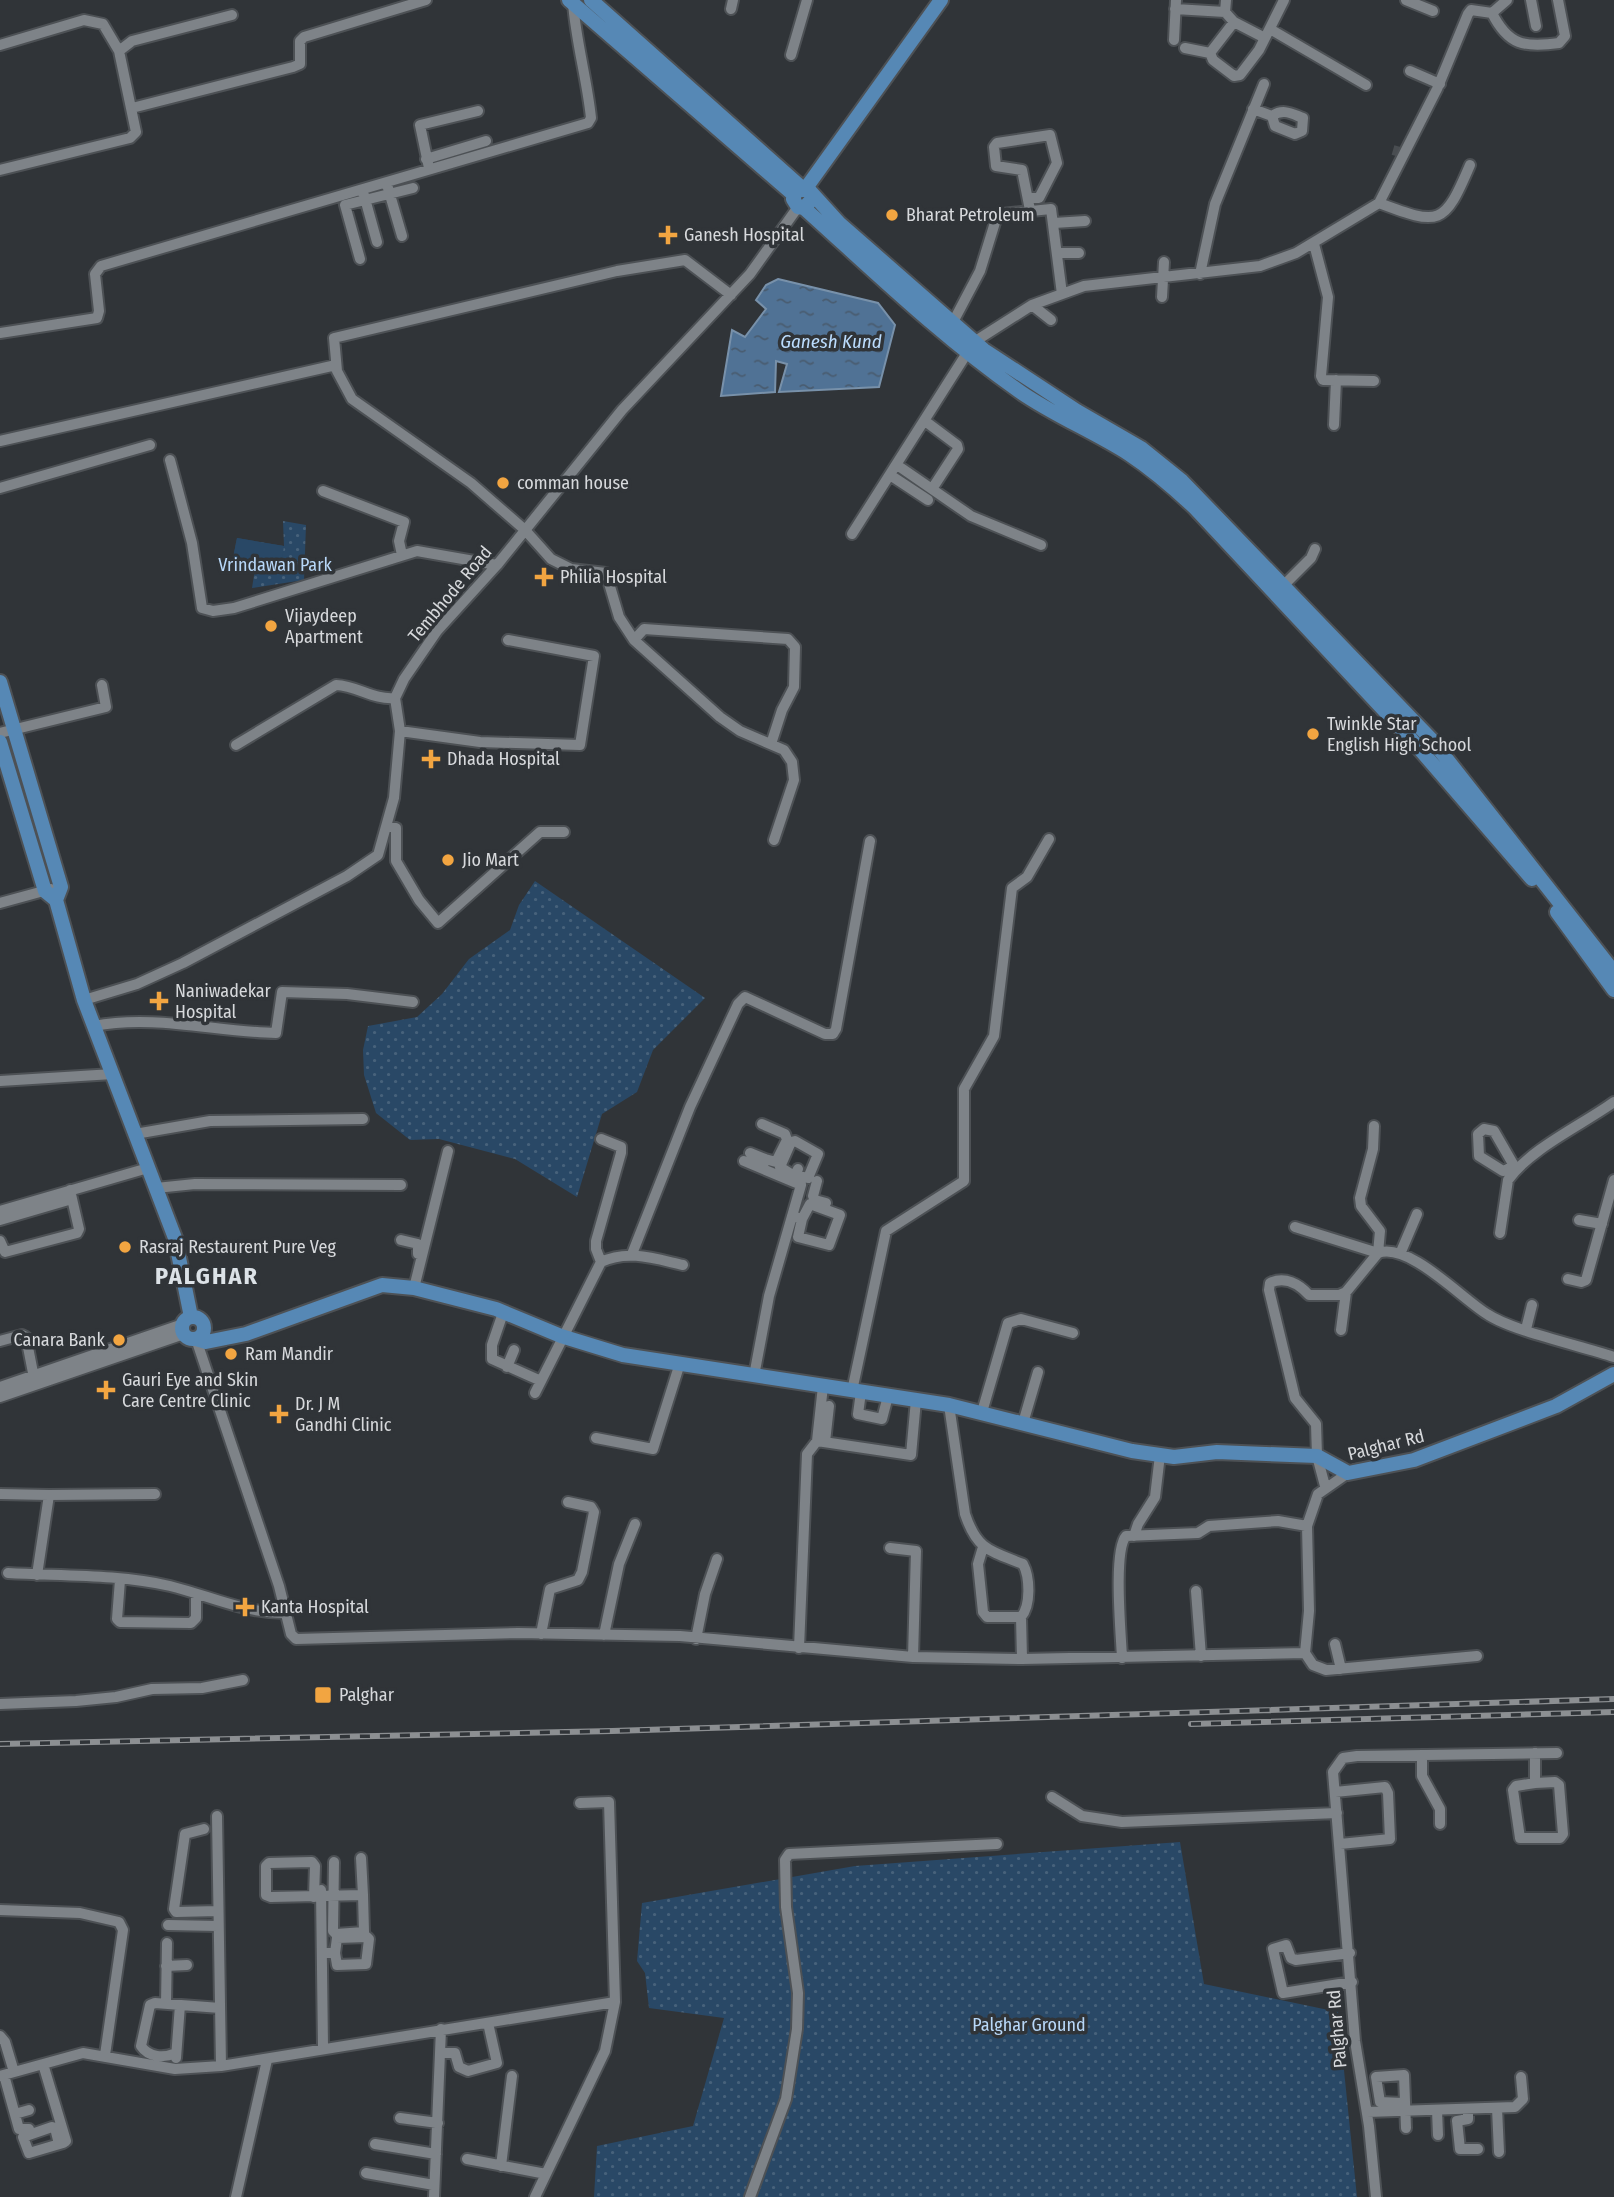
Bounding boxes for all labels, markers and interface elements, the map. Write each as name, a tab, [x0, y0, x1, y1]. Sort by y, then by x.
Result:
place label: Bharat Petroleum	[906, 204, 1035, 226]
marker: Bharat Petroleum	[884, 207, 900, 223]
place label: Ganesh Hospital	[684, 224, 804, 246]
marker: Ganesh Hospital	[658, 225, 678, 245]
water label: Ganesh Kund	[780, 330, 882, 353]
place label: comman house	[517, 472, 629, 494]
marker: comman house	[495, 475, 511, 491]
street label: Tembhode Road	[403, 541, 497, 647]
park label: Vrindawan Park	[218, 554, 332, 576]
place label: Philia Hospital	[560, 566, 667, 588]
marker: Philia Hospital	[534, 567, 554, 587]
place label: Vijaydeep Apartment	[285, 605, 363, 648]
marker: Vijaydeep Apartment	[263, 618, 279, 634]
place label: Twinkle Star English High School	[1327, 713, 1472, 756]
marker: Twinkle Star English High School	[1305, 726, 1321, 742]
place label: Dhada Hospital	[447, 748, 560, 770]
marker: Dhada Hospital	[421, 749, 441, 769]
place label: Jio Mart	[462, 849, 519, 871]
marker: Jio Mart	[440, 852, 456, 868]
place label: Naniwadekar Hospital	[175, 980, 272, 1023]
marker: Naniwadekar Hospital	[149, 991, 169, 1011]
place label: Rasraj Restaurent Pure Veg	[139, 1236, 336, 1258]
marker: Rasraj Restaurent Pure Veg	[117, 1239, 133, 1255]
district label: PALGHAR	[155, 1262, 259, 1290]
place label: Canara Bank	[14, 1329, 106, 1351]
marker: Canara Bank	[111, 1332, 127, 1348]
place label: Ram Mandir	[245, 1343, 334, 1365]
marker: Ram Mandir	[223, 1346, 239, 1362]
place label: Gauri Eye and Skin Care Centre Clinic	[122, 1369, 258, 1412]
marker: Gauri Eye and Skin Care Centre Clinic	[96, 1380, 116, 1400]
place label: Dr. J M Gandhi Clinic	[295, 1393, 392, 1436]
marker: Dr. J M Gandhi Clinic	[269, 1404, 289, 1424]
street label: Palghar Rd	[1345, 1425, 1427, 1465]
place label: Kanta Hospital	[261, 1596, 369, 1618]
marker: Kanta Hospital	[235, 1597, 255, 1617]
place label: Palghar	[339, 1684, 395, 1706]
marker: Palghar	[313, 1685, 333, 1705]
street label: Palghar Rd	[1323, 1989, 1351, 2069]
park label: Palghar Ground	[972, 2014, 1086, 2036]

